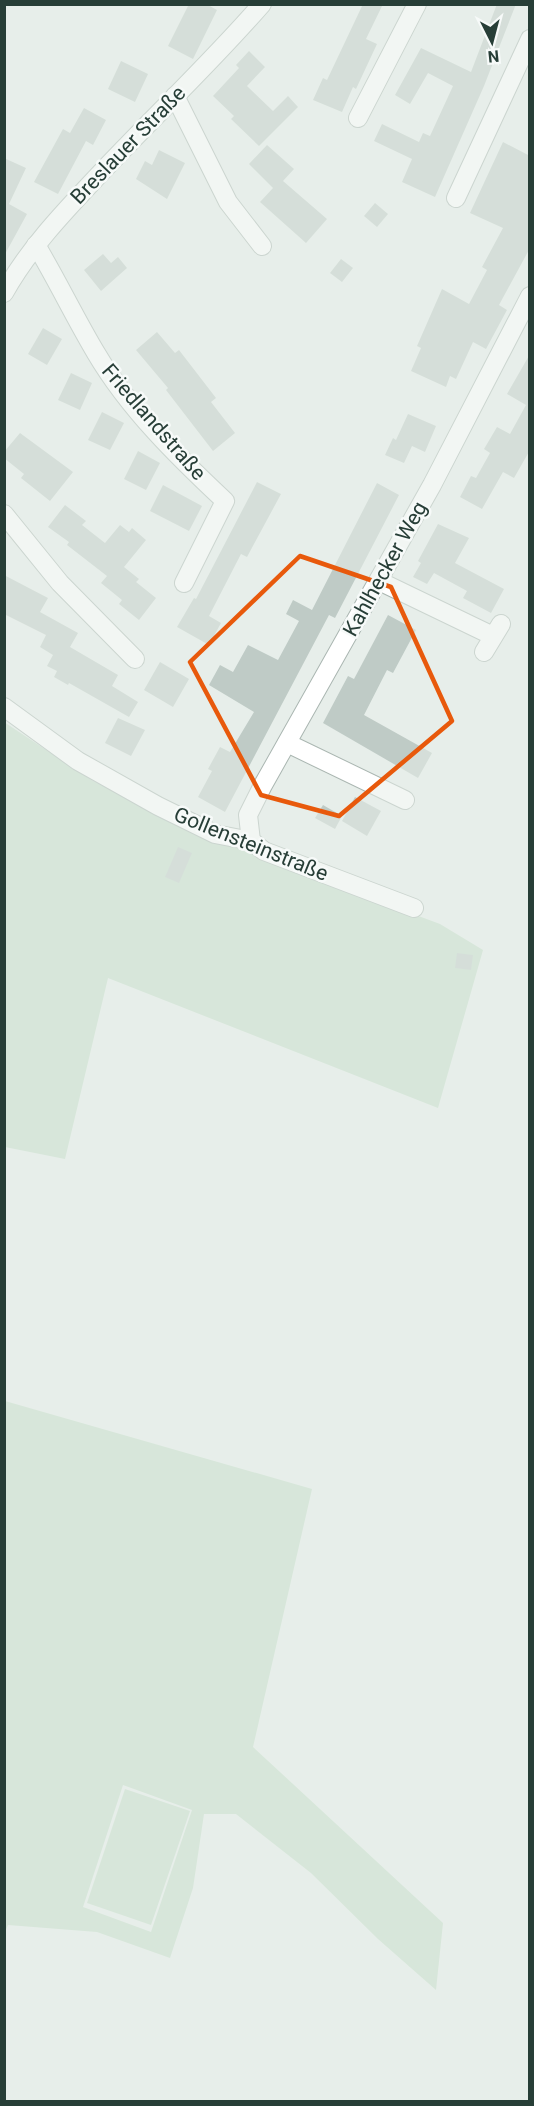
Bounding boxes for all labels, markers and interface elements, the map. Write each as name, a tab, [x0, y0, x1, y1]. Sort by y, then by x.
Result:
north arrow	[462, 12, 522, 72]
text: N	[487, 46, 500, 66]
street label: Breslauer Straße	[66, 81, 190, 209]
street label: Friedlandstraße	[97, 359, 211, 485]
street label: Kahlhecker Weg	[338, 498, 432, 640]
street label: Gollensteinstraße	[170, 802, 332, 886]

